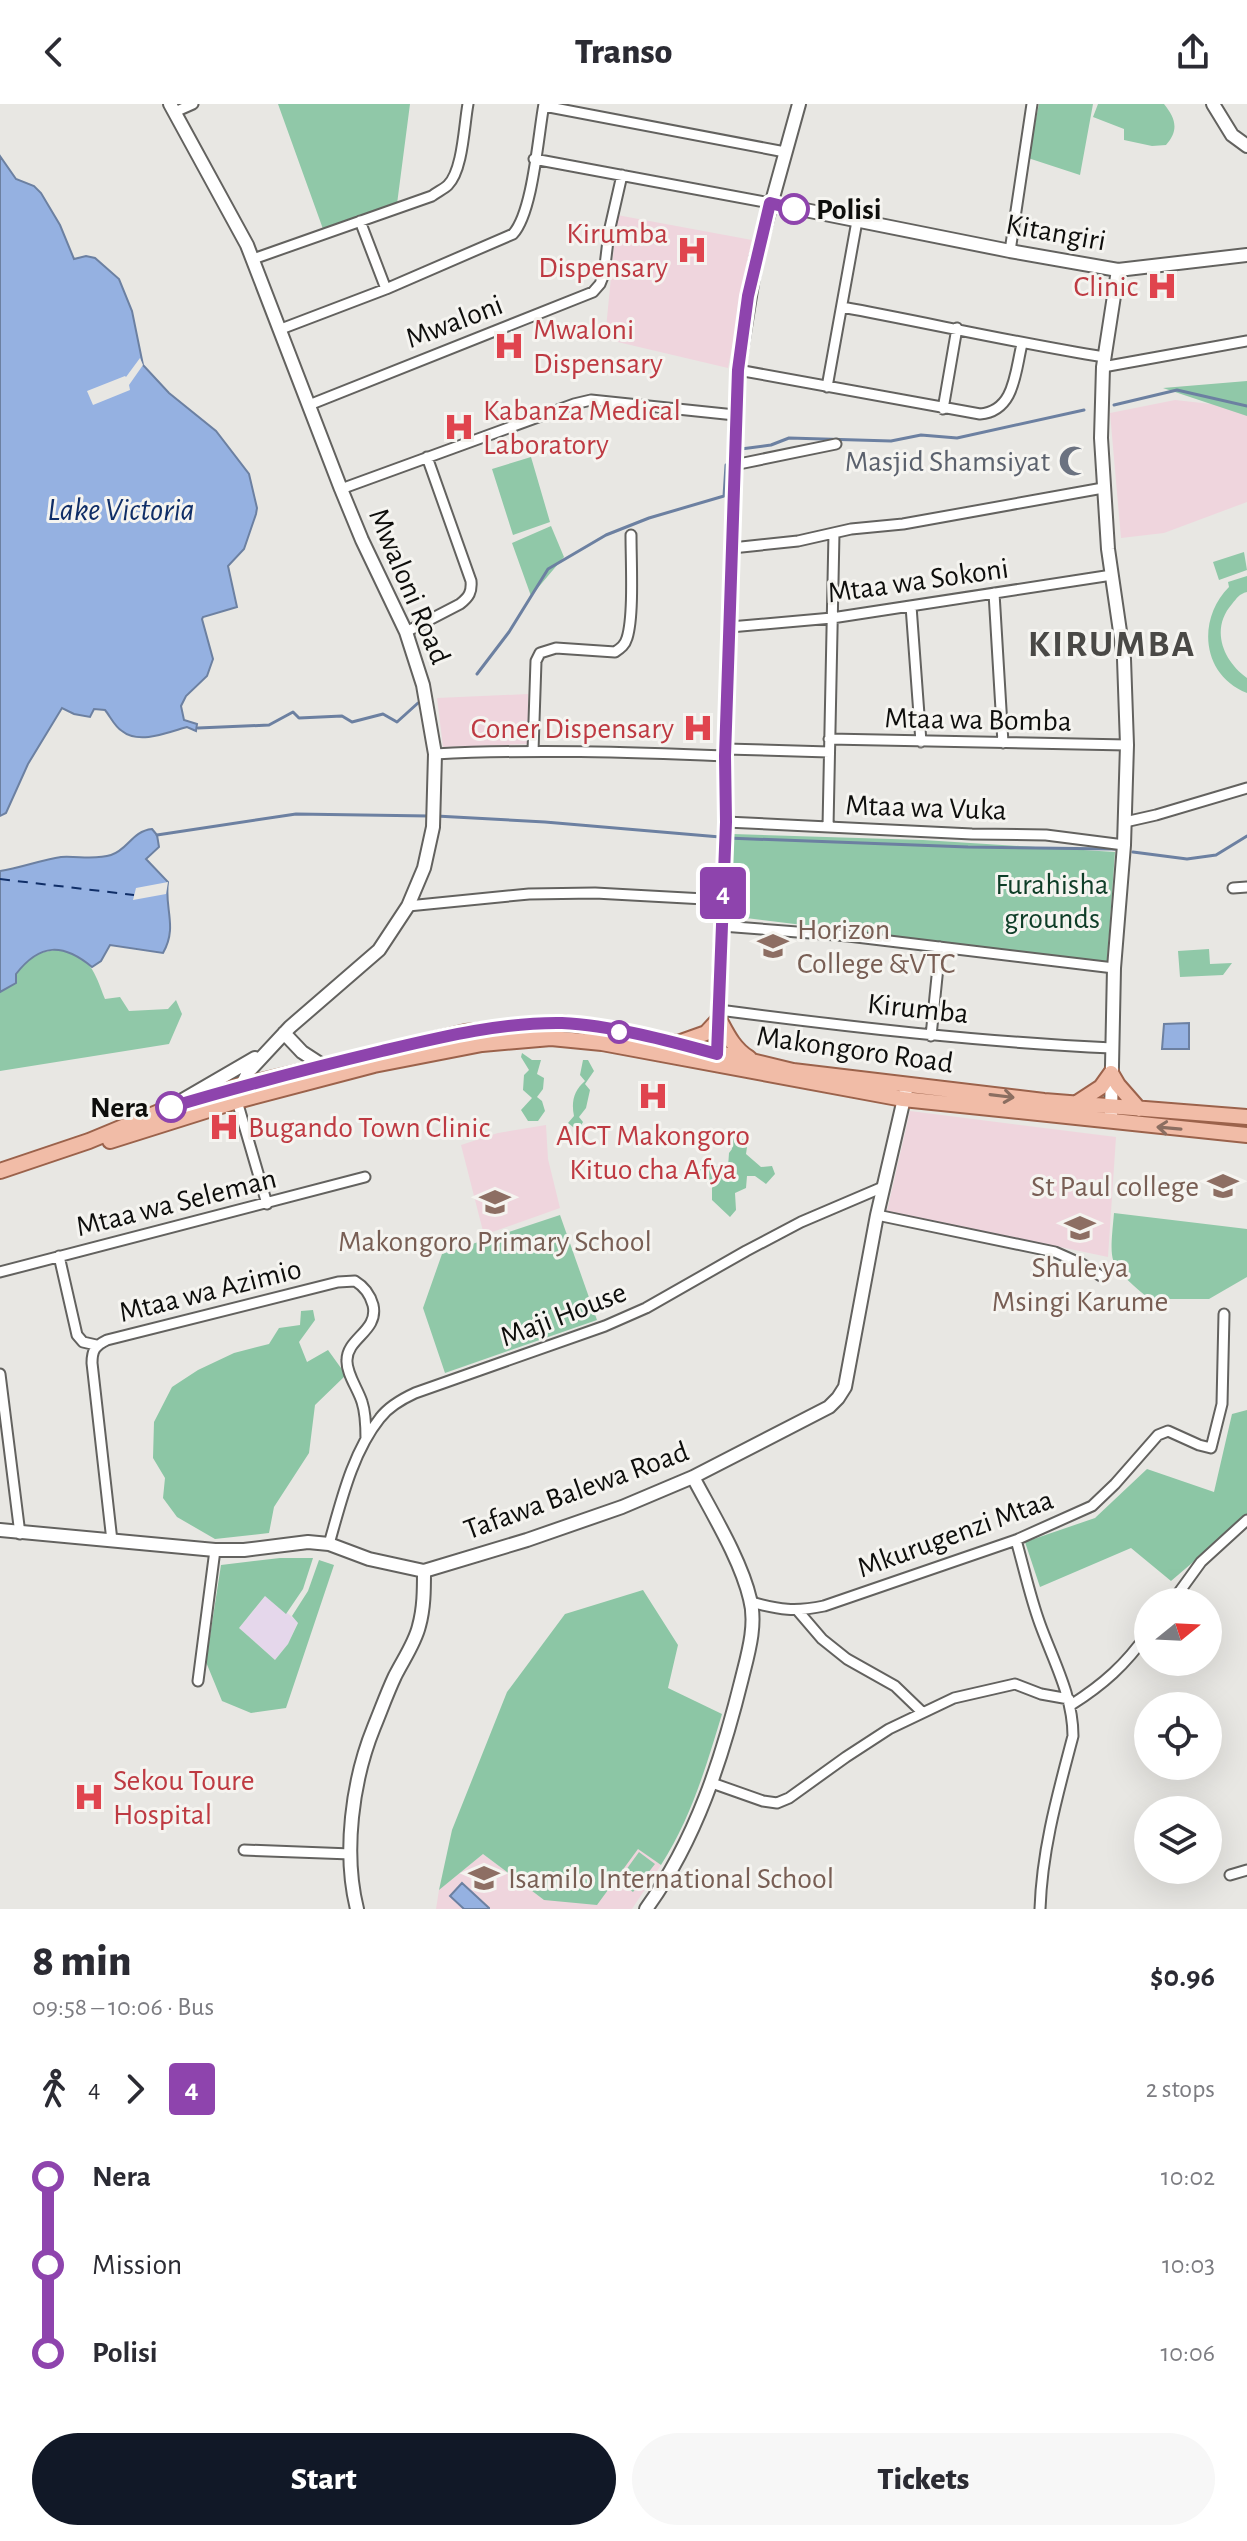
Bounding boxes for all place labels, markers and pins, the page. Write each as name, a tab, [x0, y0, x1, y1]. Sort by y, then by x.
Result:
marker: Polisi	[779, 194, 809, 224]
place label: Polisi	[816, 195, 882, 225]
place label: Kirumba Dispensary	[538, 219, 668, 283]
hospital icon: Kirumba Dispensary	[675, 233, 709, 267]
hospital icon: Clinic	[1145, 269, 1179, 303]
place label: Clinic	[1073, 272, 1138, 302]
place label: Mwaloni Dispensary	[533, 315, 663, 379]
hospital icon: Mwaloni Dispensary	[492, 329, 526, 363]
place label: Kabanza Medical Laboratory	[483, 396, 681, 460]
hospital icon: Kabanza Medical Laboratory	[442, 410, 476, 444]
mosque icon: Masjid Shamsiyat	[1057, 444, 1091, 478]
place label: Masjid Shamsiyat	[845, 447, 1050, 477]
hospital icon: Coner Dispensary	[681, 711, 715, 745]
place label: Coner Dispensary	[471, 714, 674, 744]
place label: Horizon College &VTC	[797, 915, 955, 979]
school or university icon: Horizon College &VTC	[756, 929, 790, 963]
unlabelled marker	[608, 1021, 630, 1043]
hospital icon: AICT Makongoro Kituo cha Afya	[636, 1079, 670, 1113]
marker: Nera	[156, 1092, 186, 1122]
place label: Nera	[90, 1093, 149, 1123]
hospital icon: Bugando Town Clinic	[207, 1110, 241, 1144]
place label: Bugando Town Clinic	[248, 1113, 491, 1143]
place label: AICT Makongoro Kituo cha Afya	[556, 1121, 750, 1185]
school or university icon: St Paul college	[1206, 1169, 1240, 1203]
place label: St Paul college	[1031, 1172, 1199, 1202]
school or university icon: Makongoro Primary School	[478, 1185, 512, 1219]
school or university icon: Shule ya Msingi Karume	[1063, 1211, 1097, 1245]
place label: Makongoro Primary School	[338, 1227, 652, 1257]
place label: Shule ya Msingi Karume	[992, 1253, 1168, 1317]
place label: Sekou Toure Hospital	[113, 1766, 255, 1830]
hospital icon: Sekou Toure Hospital	[72, 1780, 106, 1814]
school or university icon: Isamilo International School	[467, 1861, 501, 1895]
place label: Isamilo International School	[508, 1864, 834, 1894]

